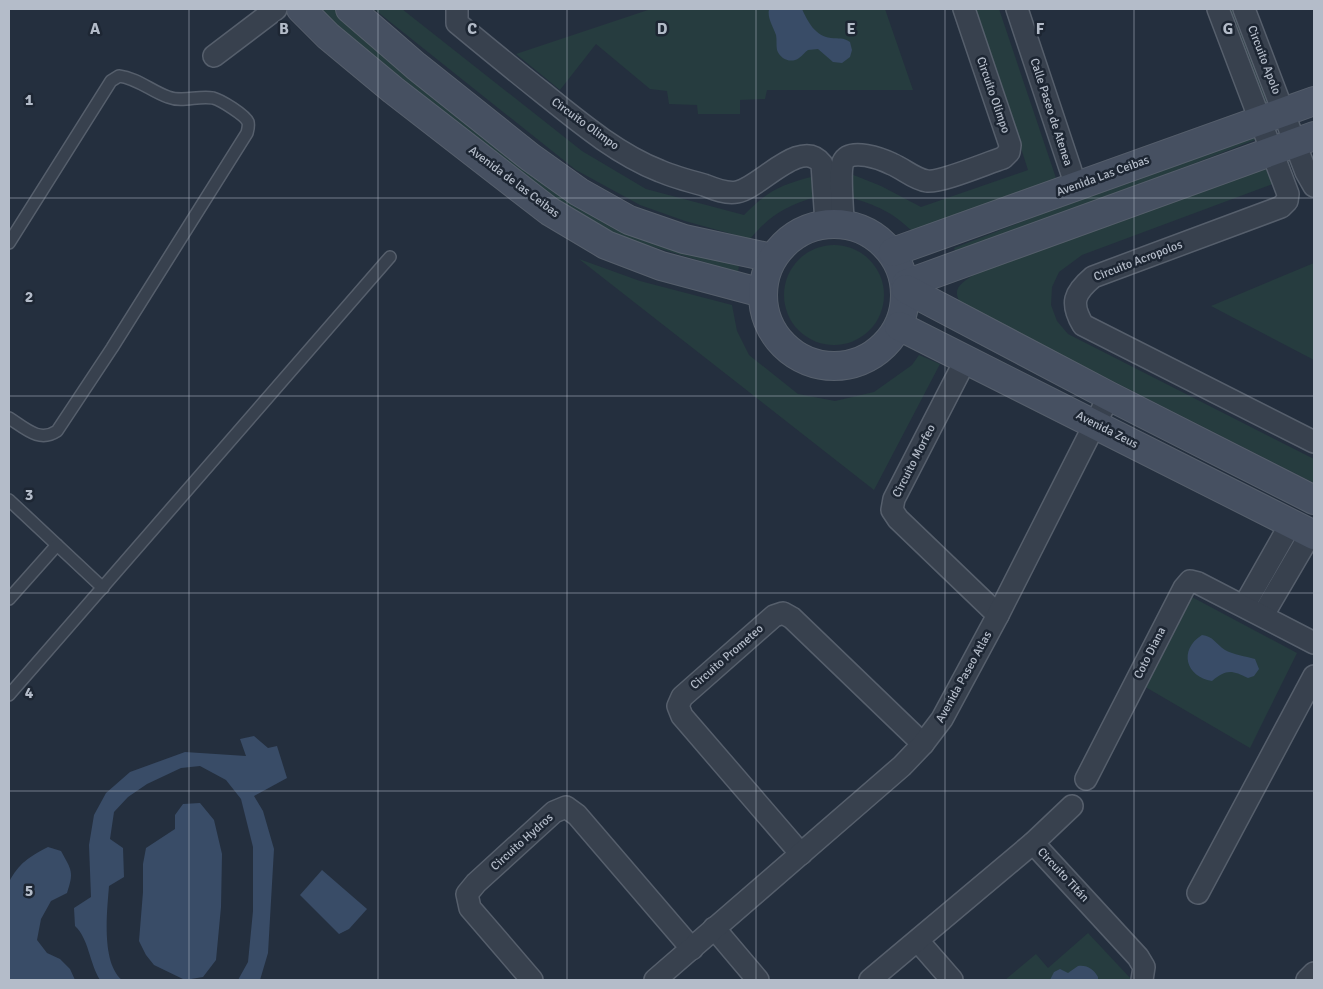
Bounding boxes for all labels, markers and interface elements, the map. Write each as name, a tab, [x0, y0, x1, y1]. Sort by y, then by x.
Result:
text: A	[90, 19, 101, 39]
text: B	[279, 19, 289, 39]
text: C	[467, 19, 477, 39]
text: D	[657, 19, 668, 39]
text: E	[846, 19, 856, 39]
text: F	[1036, 19, 1045, 39]
text: G	[1223, 19, 1233, 39]
street label: Circuito Apolo	[1244, 23, 1284, 97]
street label: Circuito Olimpo	[973, 55, 1013, 135]
street label: Calle Paseo de Atenea	[1027, 56, 1075, 168]
text: 1	[25, 90, 34, 110]
street label: Circuito Olimpo	[548, 94, 622, 154]
street label: Avenida de las Ceibas	[466, 143, 562, 221]
street label: Avenida Las Ceibas	[1055, 152, 1151, 200]
street label: Circuito Acropolos	[1092, 237, 1184, 285]
text: 2	[25, 287, 33, 307]
street label: Avenida Zeus	[1073, 408, 1141, 452]
street label: Circuito Morfeo	[889, 422, 939, 500]
text: 3	[25, 485, 33, 505]
street label: Circuito Prometeo	[687, 621, 767, 693]
street label: Coto Diana	[1131, 625, 1169, 681]
street label: Avenida Paseo Atlas	[933, 629, 995, 725]
text: 4	[25, 683, 34, 703]
street label: Circuito Hydros	[488, 810, 556, 874]
street label: Circuito Titán	[1034, 845, 1092, 905]
text: 5	[25, 881, 33, 901]

